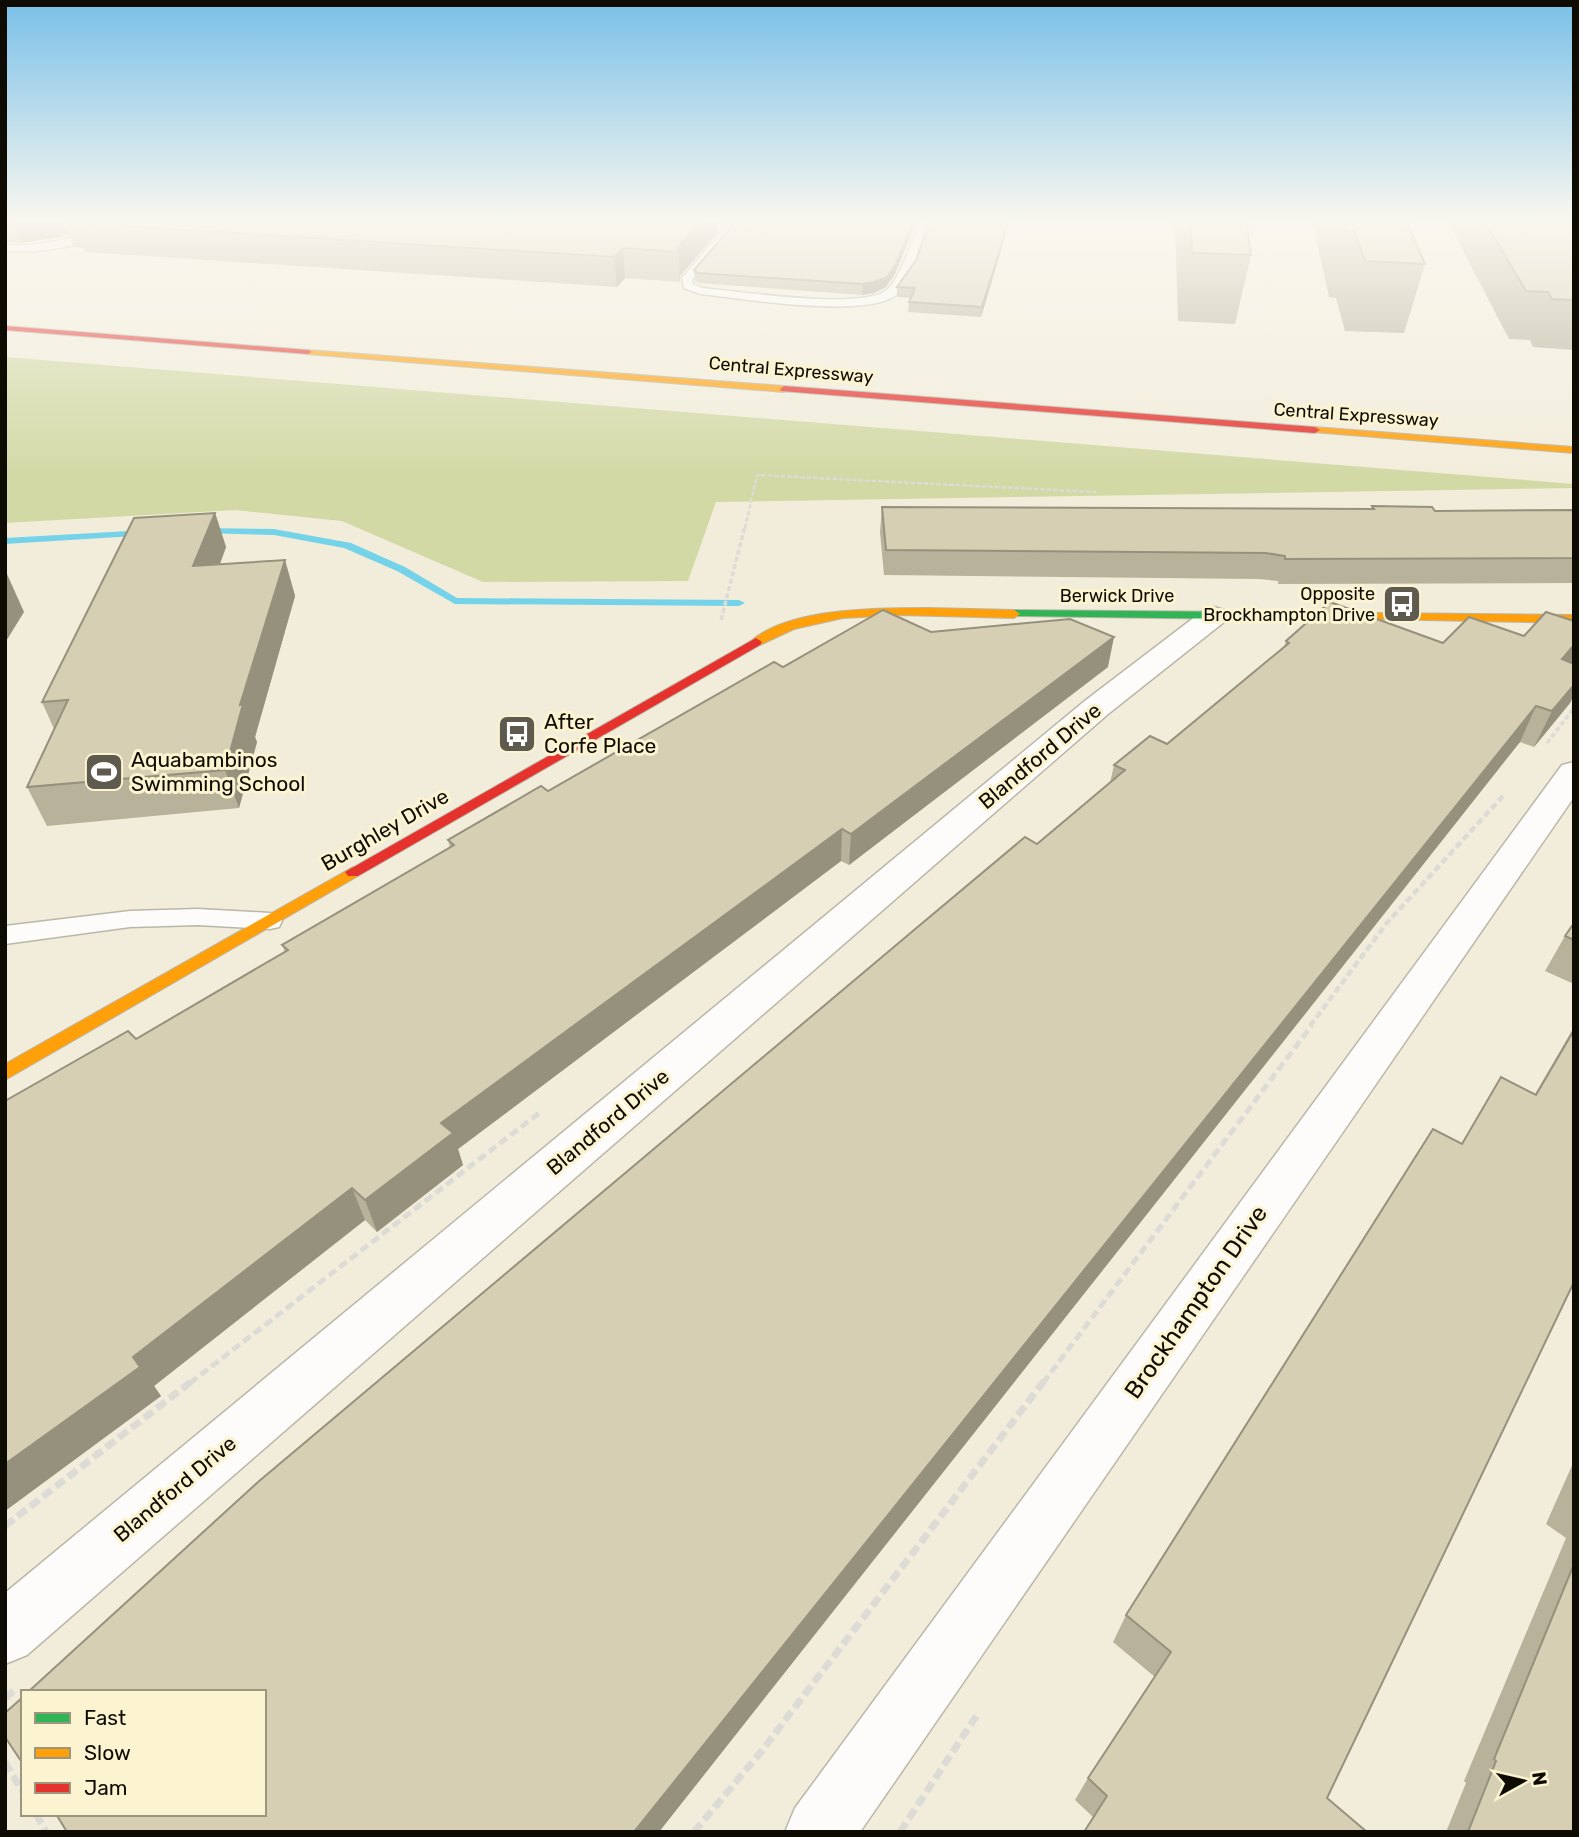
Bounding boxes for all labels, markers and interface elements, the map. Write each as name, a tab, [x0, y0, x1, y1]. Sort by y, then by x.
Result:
street label: Central Expressway	[708, 352, 874, 388]
street label: Central Expressway	[1273, 398, 1439, 432]
place label: Opposite Brockhampton Drive	[1203, 583, 1375, 626]
bus stop icon: Opposite Brockhampton Drive	[1381, 583, 1423, 625]
street label: Berwick Drive	[1060, 585, 1174, 607]
street label: Blandford Drive	[973, 697, 1106, 814]
place label: After Corfe Place	[544, 709, 656, 758]
bus stop icon: After Corfe Place	[496, 713, 538, 755]
place label: Aquabambinos Swimming School	[131, 747, 305, 796]
sports icon: Aquabambinos Swimming School	[83, 751, 125, 793]
street label: Burghley Drive	[317, 783, 453, 876]
street label: Blandford Drive	[541, 1063, 674, 1180]
street label: Brockhampton Drive	[1119, 1200, 1273, 1404]
street label: Blandford Drive	[108, 1430, 241, 1547]
legend	[21, 1690, 266, 1816]
text: Fast	[84, 1705, 126, 1730]
text: Slow	[84, 1740, 131, 1765]
north arrow	[1488, 1746, 1558, 1816]
text: N	[1527, 1770, 1552, 1787]
text: Jam	[84, 1775, 128, 1800]

